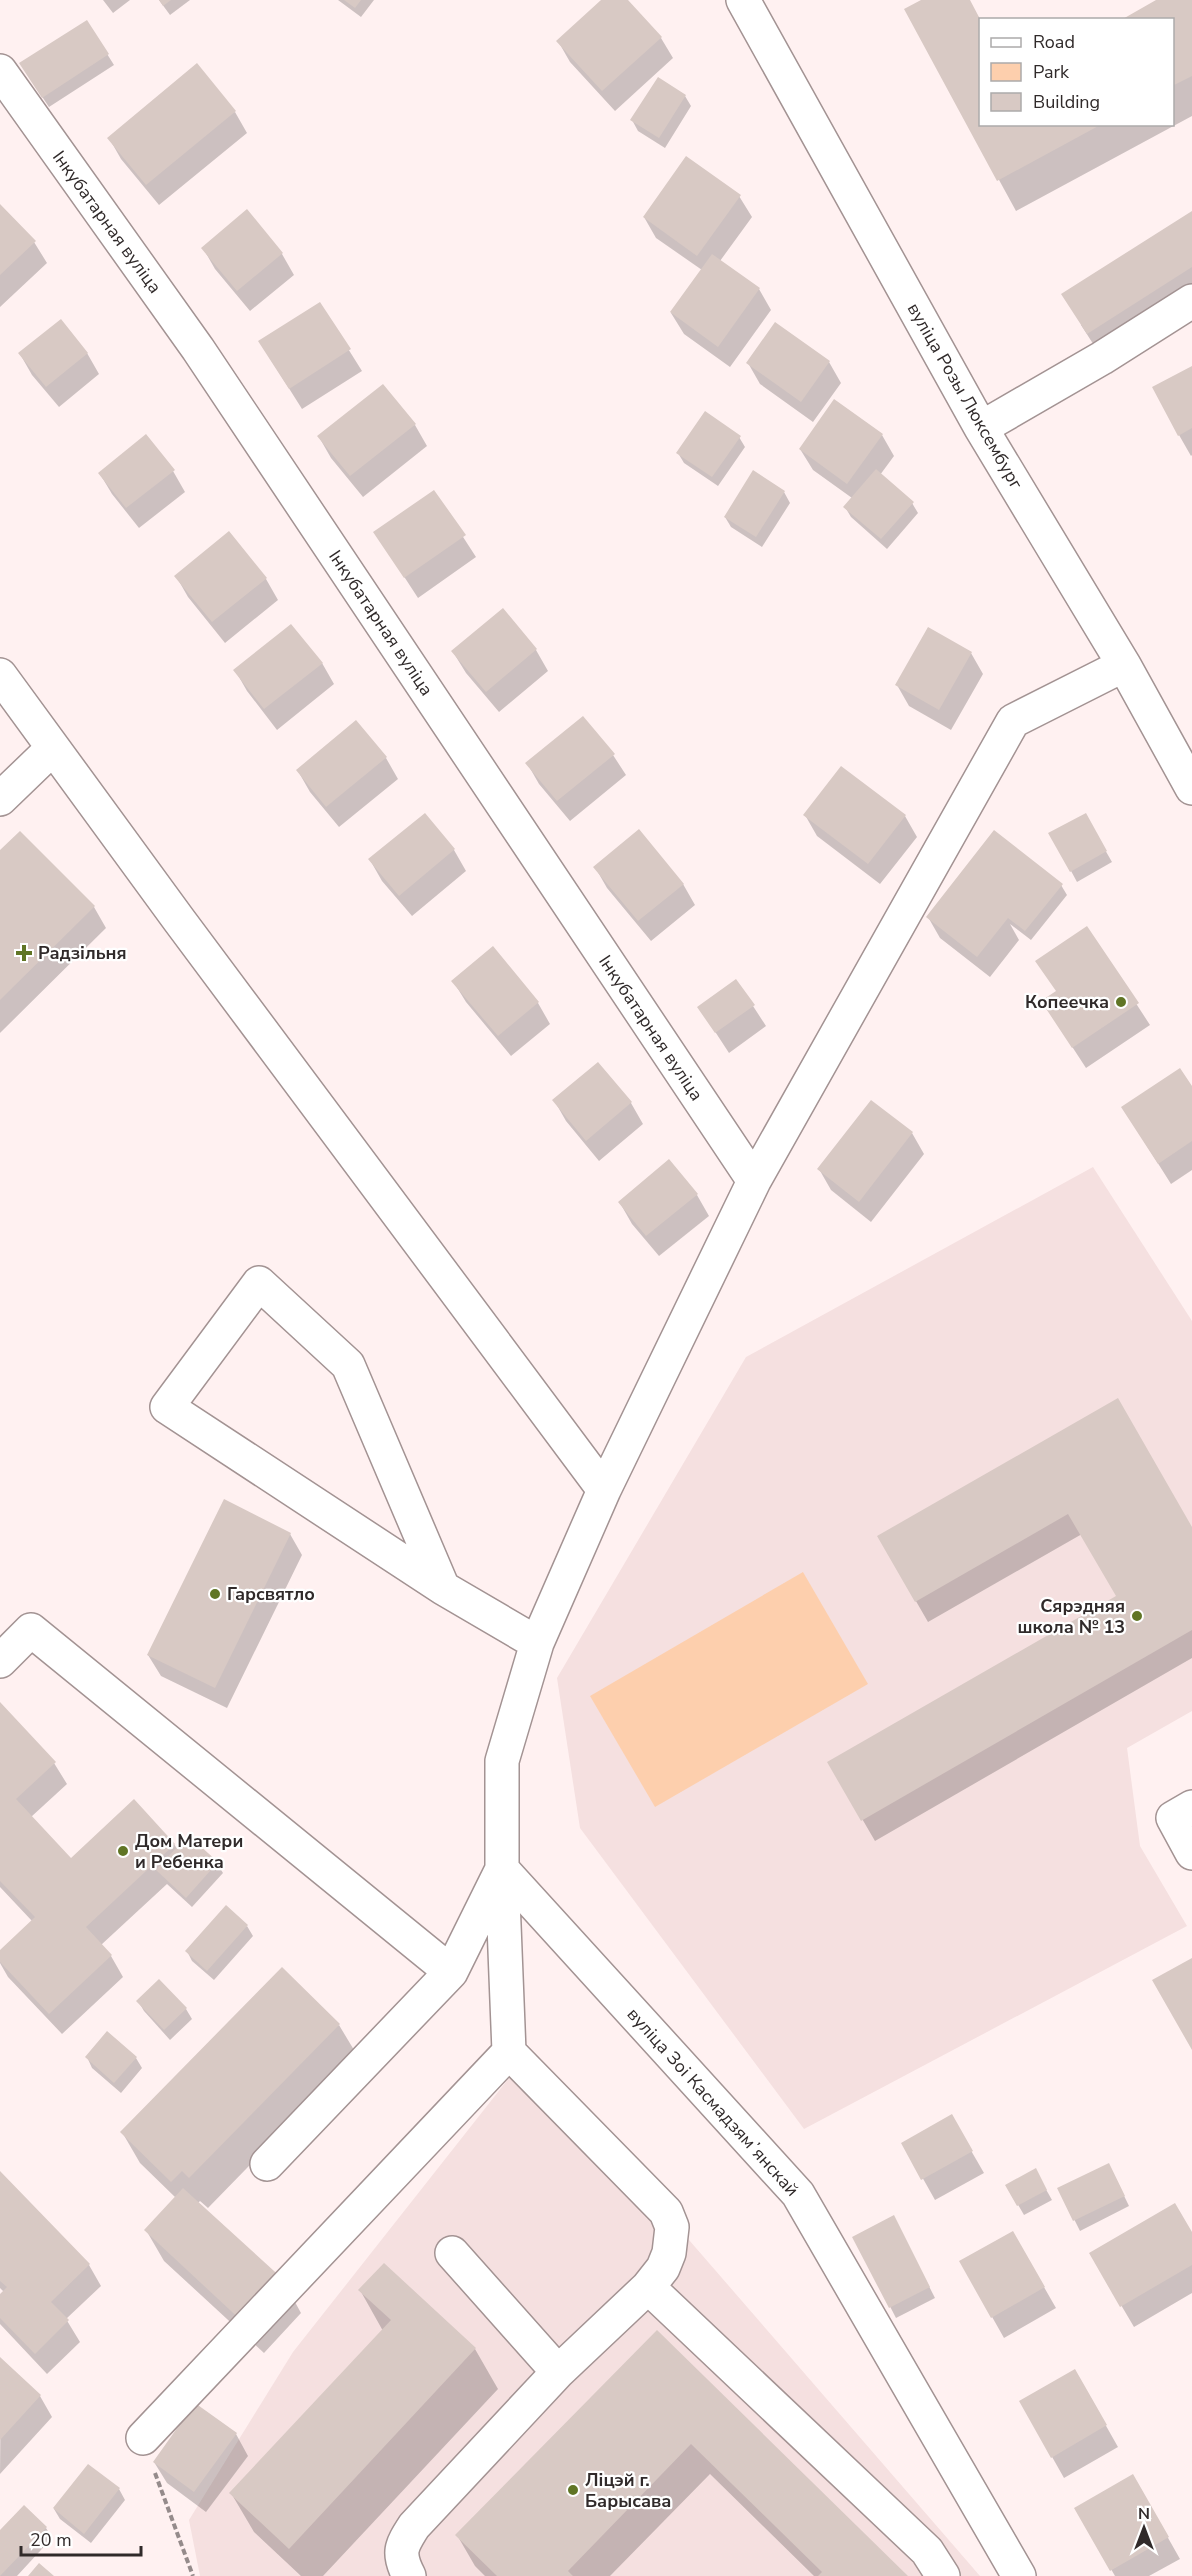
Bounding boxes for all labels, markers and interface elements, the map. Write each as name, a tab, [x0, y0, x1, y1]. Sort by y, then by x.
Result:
legend	[979, 18, 1174, 126]
text: Road	[1033, 30, 1075, 54]
text: Park	[1033, 60, 1070, 84]
text: Building	[1033, 90, 1100, 114]
street label: Інкубатарная вуліца	[47, 146, 167, 298]
street label: вуліца Розы Люксембург	[902, 298, 1028, 494]
street label: Інкубатарная вуліца	[323, 545, 439, 701]
place label: Радзільня	[38, 941, 127, 965]
marker: Радзільня	[15, 944, 33, 962]
street label: Інкубатарная вуліца	[593, 950, 709, 1106]
place label: Копеечка	[1025, 990, 1109, 1014]
marker: Копеечка	[1114, 995, 1128, 1009]
place label: Гарсвятло	[227, 1582, 315, 1606]
marker: Гарсвятло	[208, 1587, 222, 1601]
place label: Сярэдняя школа № 13	[1018, 1594, 1125, 1639]
marker: Сярэдняя школа № 13	[1130, 1609, 1144, 1623]
place label: Дом Матери и Ребенка	[135, 1829, 243, 1874]
marker: Дом Матери и Ребенка	[116, 1844, 130, 1858]
street label: вуліца Зоі Касмадзямʼянскай	[622, 2003, 804, 2201]
place label: Ліцэй г. Барысава	[585, 2468, 671, 2513]
marker: Ліцэй г. Барысава	[566, 2483, 580, 2497]
north arrow	[1114, 2498, 1174, 2558]
text: N	[1138, 2503, 1150, 2525]
scale bar	[21, 2519, 141, 2557]
text: 20 m	[30, 2528, 72, 2552]

